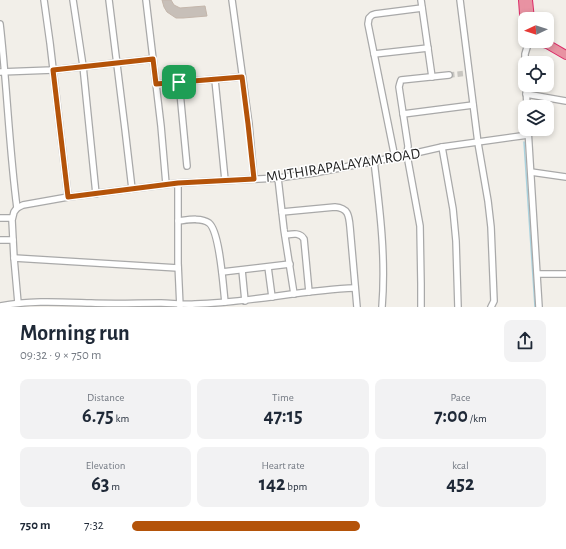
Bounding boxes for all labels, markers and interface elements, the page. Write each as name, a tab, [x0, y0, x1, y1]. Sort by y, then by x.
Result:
north arrow	[518, 12, 554, 48]
map controls	[518, 12, 554, 136]
button: locate	[518, 56, 554, 92]
pin	[162, 65, 196, 99]
icon: arrive	[168, 71, 190, 93]
button: layers	[518, 100, 554, 136]
street label: MUTHIRAPALAYAM ROAD	[265, 146, 421, 185]
button: share	[504, 320, 546, 362]
text: Morning run	[20, 322, 130, 344]
text: 09:32 · 9 × 750 m	[20, 349, 101, 362]
text: Distance	[87, 392, 124, 403]
text: Time	[272, 392, 294, 403]
text: Pace	[450, 392, 470, 403]
text: 6.75	[82, 406, 114, 426]
text: 47:15	[263, 406, 303, 426]
text: 7:00	[434, 406, 468, 426]
text: km	[114, 413, 129, 424]
text: /km	[468, 413, 487, 424]
text: Elevation	[86, 460, 126, 471]
text: Heart rate	[261, 460, 305, 471]
text: kcal	[452, 460, 469, 471]
text: 63	[91, 474, 109, 494]
text: 142	[259, 474, 285, 494]
text: 452	[446, 474, 474, 494]
text: m	[109, 481, 120, 492]
text: bpm	[285, 481, 307, 492]
text: 750 m	[20, 519, 50, 532]
text: 7:32	[84, 519, 104, 532]

